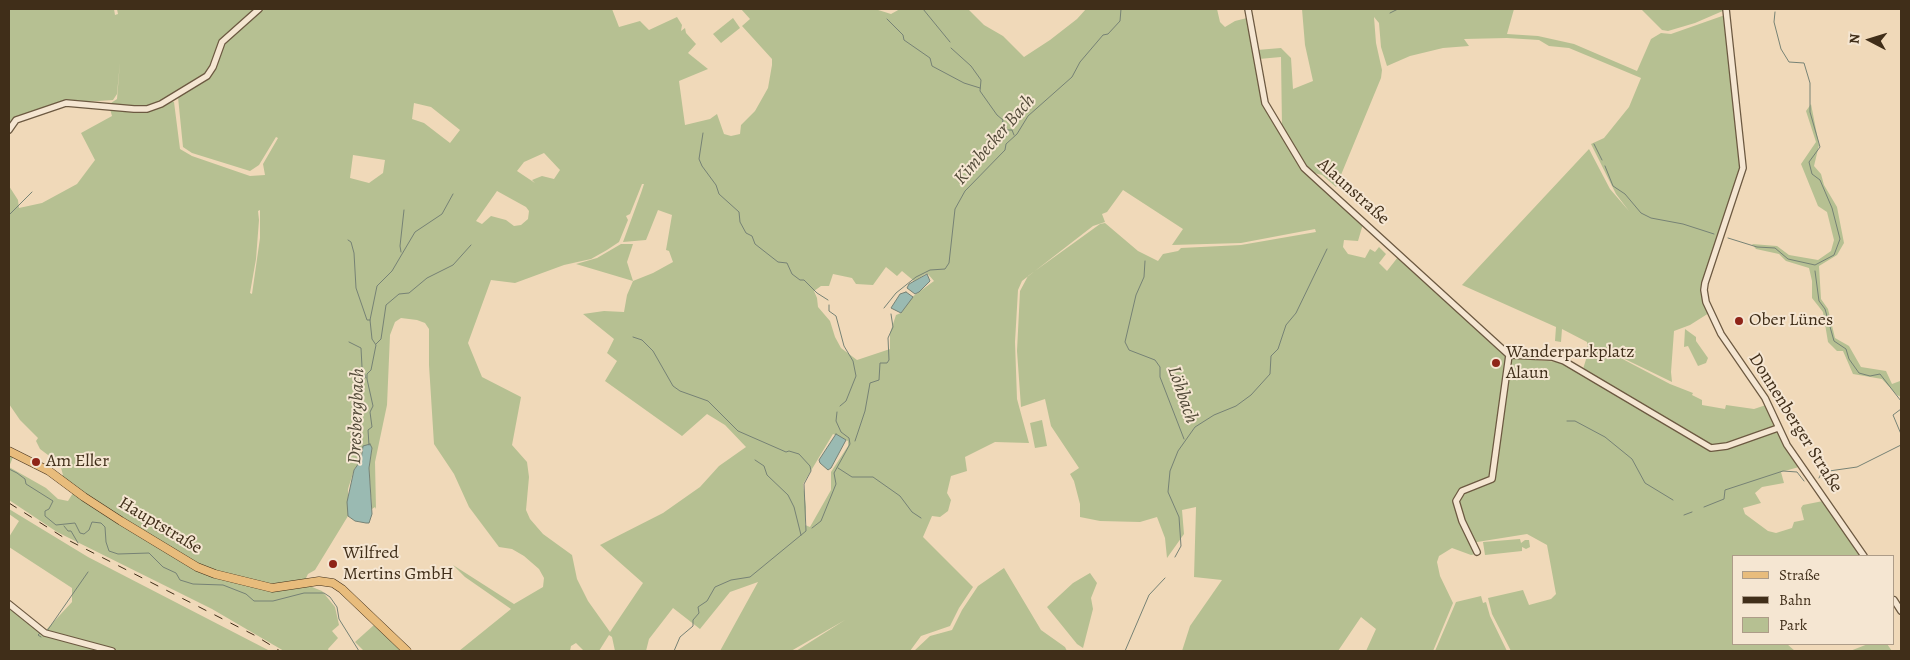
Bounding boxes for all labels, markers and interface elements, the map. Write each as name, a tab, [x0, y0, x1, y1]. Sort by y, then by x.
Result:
north arrow	[1845, 15, 1895, 65]
text: N	[1845, 33, 1864, 45]
water label: Kimbecker Bach	[950, 90, 1040, 190]
street label: Alaunstraße	[1313, 154, 1393, 230]
place label: Ober Lünes	[1749, 310, 1833, 332]
marker: Ober Lünes	[1733, 315, 1745, 327]
place label: Wanderparkplatz Alaun	[1506, 342, 1634, 384]
street label: Donnenberger Straße	[1743, 349, 1847, 497]
marker: Wanderparkplatz Alaun	[1490, 357, 1502, 369]
water label: Löhbach	[1162, 363, 1202, 427]
water label: Dresbergbach	[344, 368, 370, 464]
place label: Am Eller	[46, 451, 109, 473]
marker: Am Eller	[30, 456, 42, 468]
street label: Hauptstraße	[114, 493, 206, 559]
place label: Wilfred Mertins GmbH	[343, 543, 454, 586]
legend	[1732, 555, 1895, 645]
marker: Wilfred Mertins GmbH	[327, 558, 339, 570]
text: Straße	[1779, 565, 1820, 585]
text: Bahn	[1779, 590, 1811, 610]
text: Park	[1779, 615, 1807, 635]

